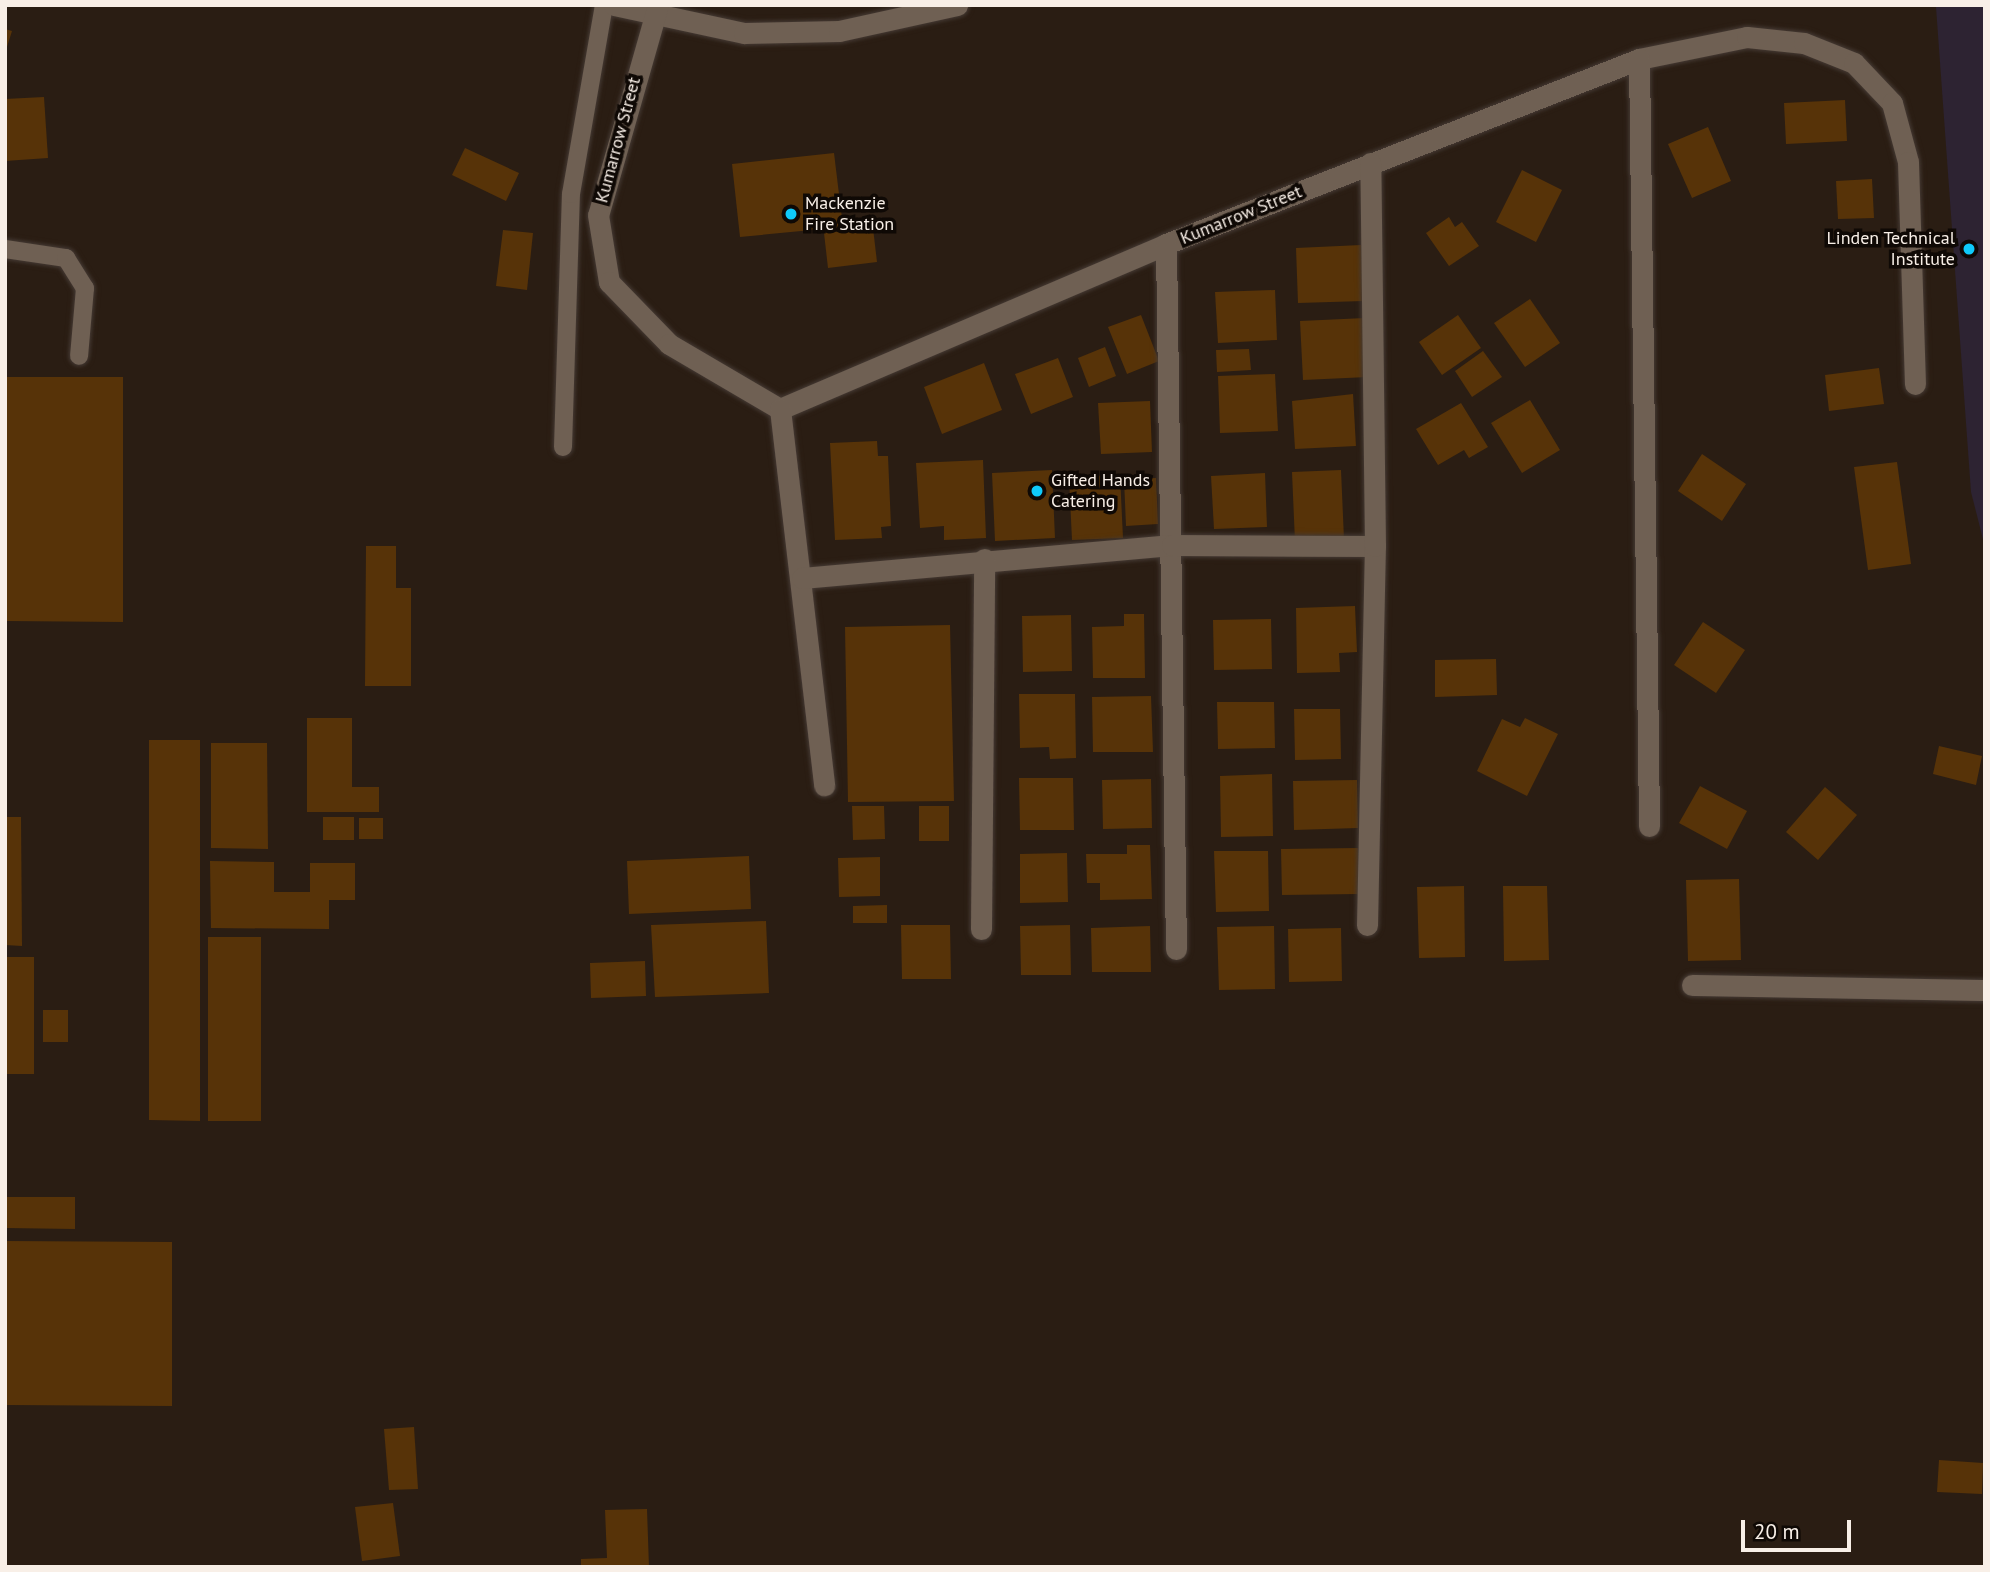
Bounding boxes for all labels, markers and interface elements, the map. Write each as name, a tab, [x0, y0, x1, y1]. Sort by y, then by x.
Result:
street label: Kumarrow Street	[591, 75, 645, 205]
street label: Kumarrow Street	[1177, 181, 1305, 249]
place label: Mackenzie Fire Station	[805, 193, 894, 235]
marker: Mackenzie Fire Station	[783, 206, 799, 222]
place label: Linden Technical Institute	[1826, 228, 1955, 270]
marker: Linden Technical Institute	[1961, 241, 1977, 257]
place label: Gifted Hands Catering	[1051, 470, 1150, 512]
marker: Gifted Hands Catering	[1029, 483, 1045, 499]
scale bar	[1745, 1506, 1855, 1550]
text: 20 m	[1754, 1518, 1800, 1545]

